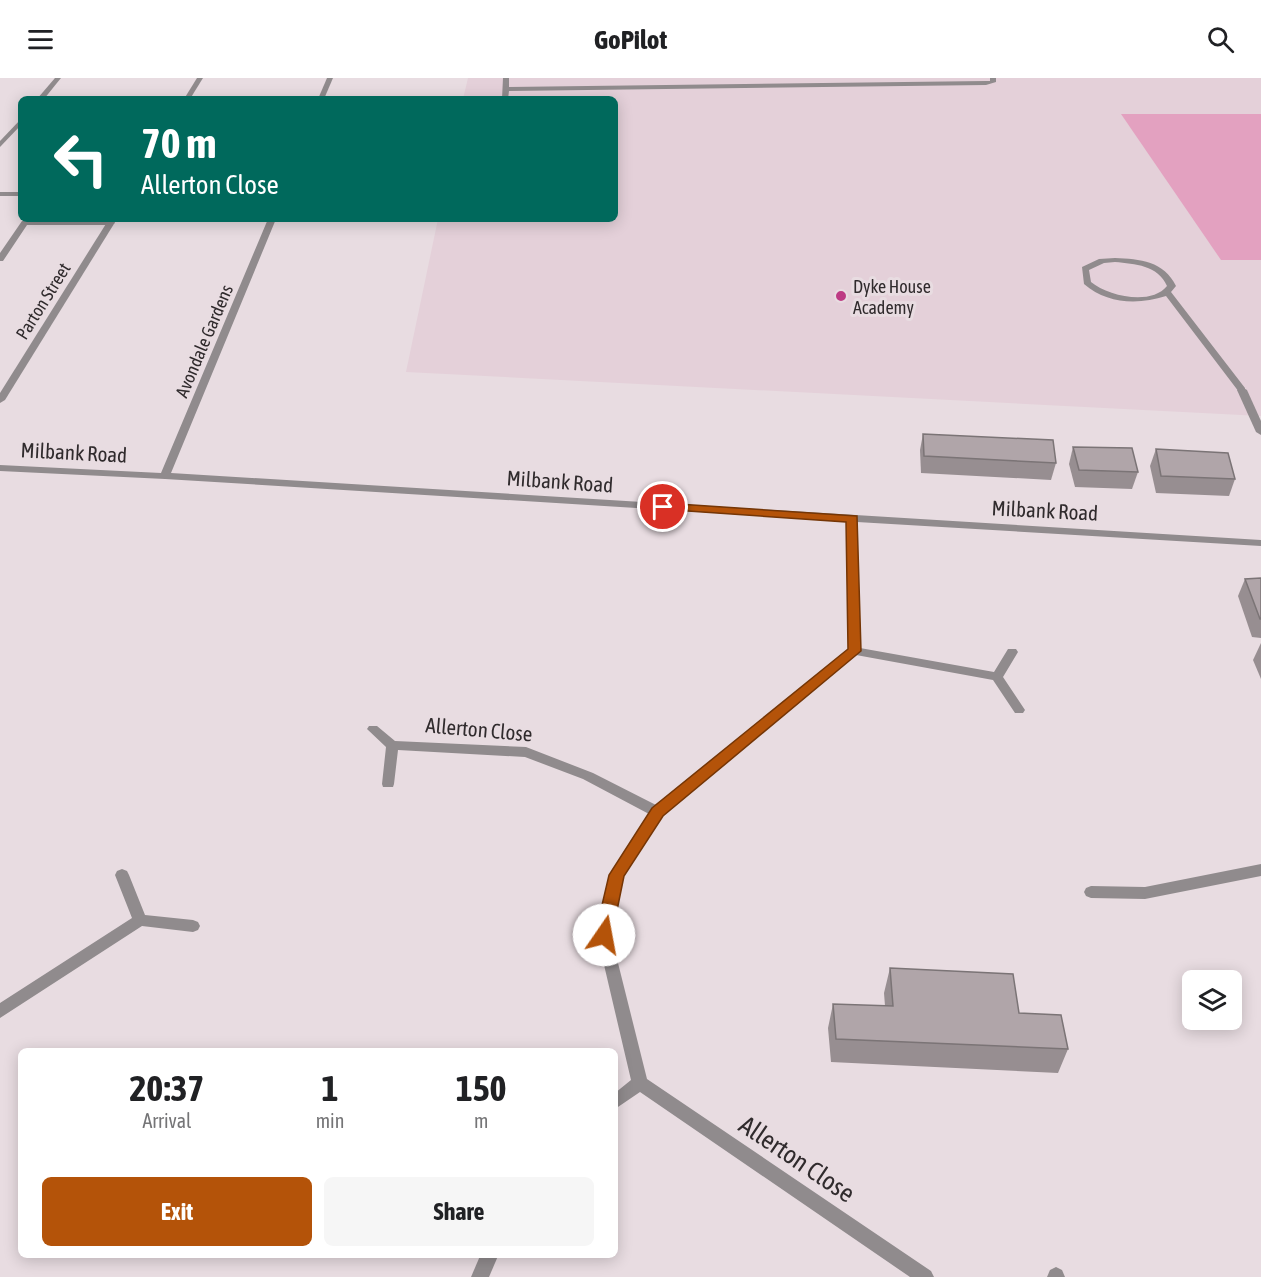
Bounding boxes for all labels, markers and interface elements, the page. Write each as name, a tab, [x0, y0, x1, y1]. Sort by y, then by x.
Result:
icon: menu	[24, 23, 57, 56]
icon: search	[1204, 23, 1237, 56]
text: GoPilot	[594, 24, 667, 55]
text: 70 m	[141, 119, 216, 167]
icon: left	[42, 120, 120, 198]
text: Allerton Close	[141, 169, 279, 200]
street label: Parton Street	[11, 259, 75, 343]
place label: Dyke House Academy	[853, 276, 931, 318]
street label: Avondale Gardens	[171, 281, 237, 401]
marker: Dyke House Academy	[834, 289, 848, 303]
street label: Milbank Road	[20, 437, 128, 467]
street label: Milbank Road	[506, 465, 614, 497]
pin	[637, 481, 688, 532]
icon: arrive	[646, 490, 679, 523]
street label: Milbank Road	[991, 495, 1099, 525]
street label: Allerton Close	[425, 712, 533, 746]
position arrow	[572, 903, 636, 967]
map controls	[1182, 970, 1242, 1030]
button: layers	[1182, 970, 1242, 1030]
text: 20:37	[129, 1067, 204, 1109]
text: 1	[322, 1067, 338, 1109]
text: 150	[456, 1067, 507, 1109]
text: Arrival	[142, 1109, 191, 1132]
text: min	[316, 1109, 344, 1132]
text: m	[474, 1109, 488, 1132]
street label: Allerton Close	[734, 1109, 860, 1209]
button: Exit	[42, 1177, 312, 1246]
button: Share	[324, 1177, 594, 1246]

